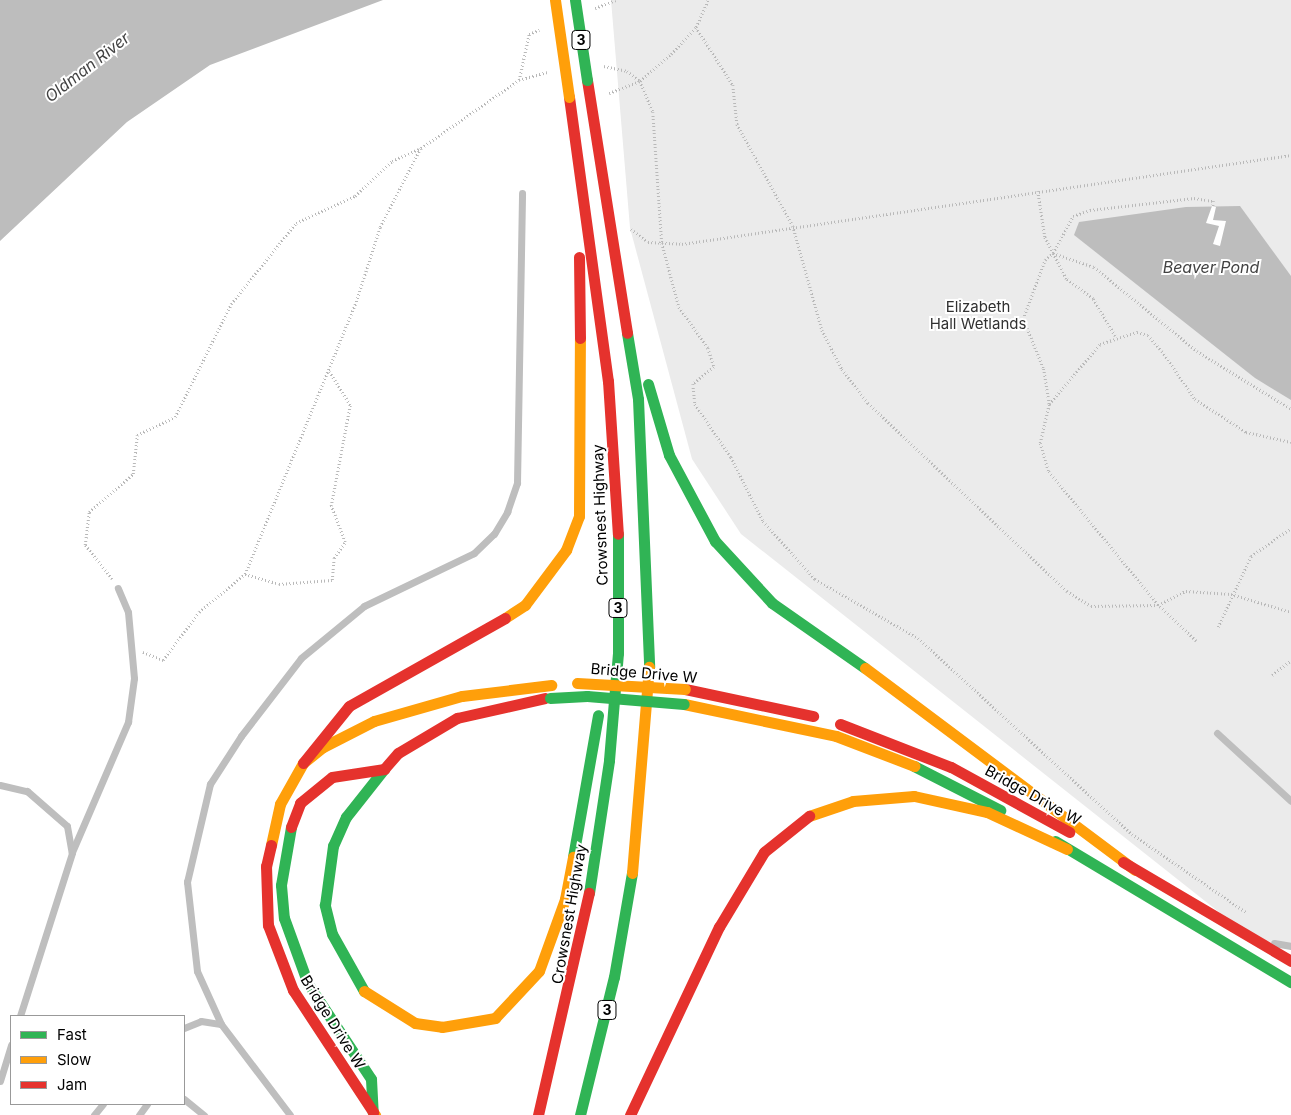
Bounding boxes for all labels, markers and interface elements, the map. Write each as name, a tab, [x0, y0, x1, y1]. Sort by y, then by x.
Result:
water label: Oldman River	[41, 28, 133, 106]
road number: 3	[571, 28, 591, 52]
water label: Beaver Pond	[1163, 257, 1259, 277]
park label: Elizabeth Hall Wetlands	[930, 297, 1026, 332]
street label: Crowsnest Highway	[589, 444, 611, 586]
road number: 3	[608, 596, 628, 620]
street label: Bridge Drive W	[590, 659, 698, 687]
street label: Bridge Drive W	[982, 761, 1084, 829]
street label: Crowsnest Highway	[548, 843, 590, 985]
street label: Bridge Drive W	[297, 972, 369, 1072]
road number: 3	[597, 998, 617, 1022]
legend	[10, 1015, 185, 1105]
text: Fast	[57, 1025, 87, 1044]
text: Slow	[57, 1050, 91, 1069]
text: Jam	[57, 1075, 87, 1094]

